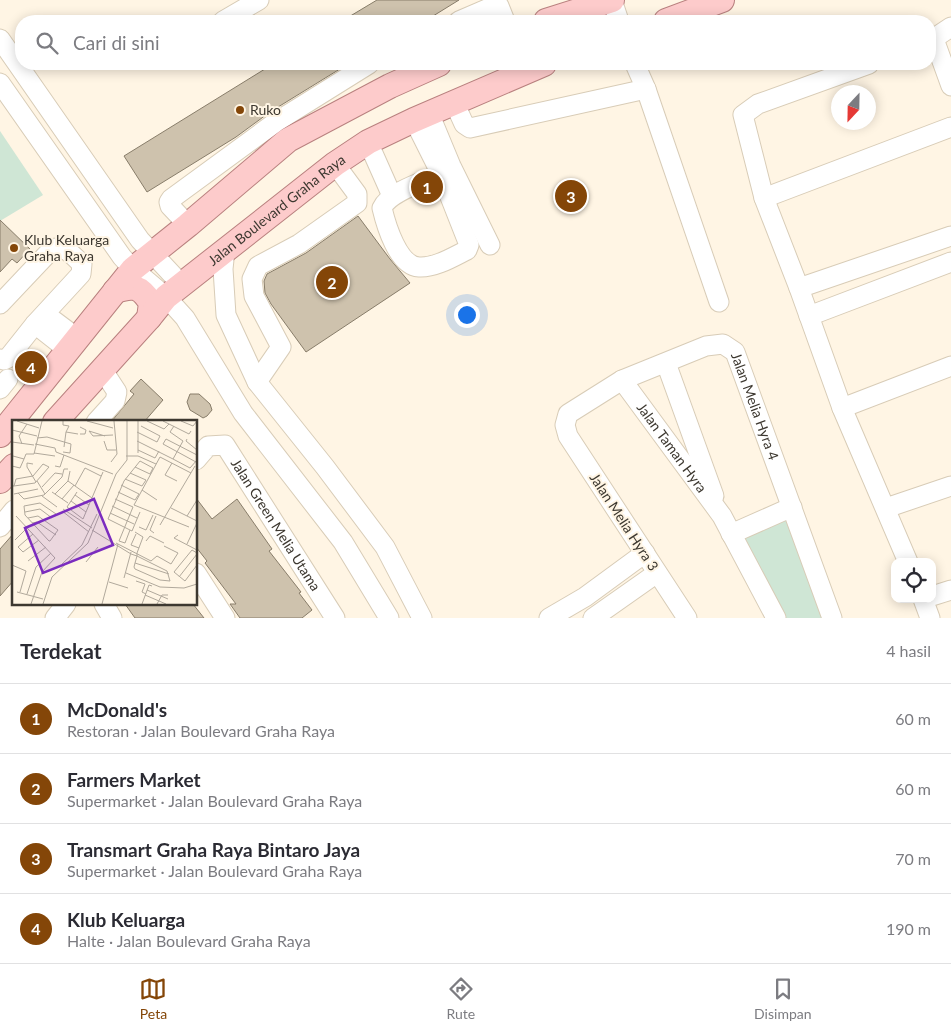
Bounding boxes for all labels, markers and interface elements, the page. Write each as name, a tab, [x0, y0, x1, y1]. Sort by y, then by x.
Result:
search box	[15, 15, 936, 70]
icon: search	[33, 29, 61, 57]
text: Cari di sini	[73, 31, 160, 54]
north arrow	[831, 85, 876, 130]
place label: Ruko	[250, 101, 281, 118]
marker: Ruko	[234, 104, 246, 116]
street label: Jalan Boulevard Graha Raya	[204, 151, 348, 269]
pin: 1	[411, 168, 443, 206]
pin: 3	[555, 177, 587, 215]
place label: Klub Keluarga Graha Raya	[24, 231, 109, 264]
marker: Klub Keluarga Graha Raya	[8, 242, 20, 254]
pin: 2	[316, 263, 348, 301]
your location	[454, 302, 480, 328]
pin: 4	[15, 348, 47, 386]
street label: Jalan Melia Hyra 4	[728, 350, 783, 462]
street label: Jalan Taman Hyra	[634, 399, 711, 496]
inset map	[12, 420, 198, 606]
street label: Jalan Green Melia Utama	[228, 455, 325, 594]
street label: Jalan Melia Hyra 3	[587, 470, 662, 574]
map controls	[891, 558, 936, 603]
button: locate	[891, 558, 936, 603]
text: Terdekat	[20, 638, 102, 663]
text: 4 hasil	[886, 641, 931, 660]
text: McDonald's	[67, 698, 167, 721]
text: 1	[31, 709, 41, 728]
text: 60 m	[895, 709, 931, 728]
text: Restoran · Jalan Boulevard Graha Raya	[67, 721, 335, 740]
text: Farmers Market	[67, 768, 201, 791]
text: 2	[31, 779, 41, 798]
text: 60 m	[895, 779, 931, 798]
text: Supermarket · Jalan Boulevard Graha Raya	[67, 791, 362, 810]
text: Transmart Graha Raya Bintaro Jaya	[67, 838, 360, 861]
text: 3	[31, 849, 41, 868]
text: 70 m	[895, 849, 931, 868]
text: Supermarket · Jalan Boulevard Graha Raya	[67, 861, 362, 880]
text: Klub Keluarga	[67, 908, 185, 931]
text: 4	[31, 919, 41, 938]
text: 190 m	[886, 919, 931, 938]
text: Halte · Jalan Boulevard Graha Raya	[67, 931, 311, 950]
tab: Peta	[139, 975, 167, 1022]
tab: Rute	[446, 975, 475, 1022]
tab: Disimpan	[754, 975, 812, 1022]

